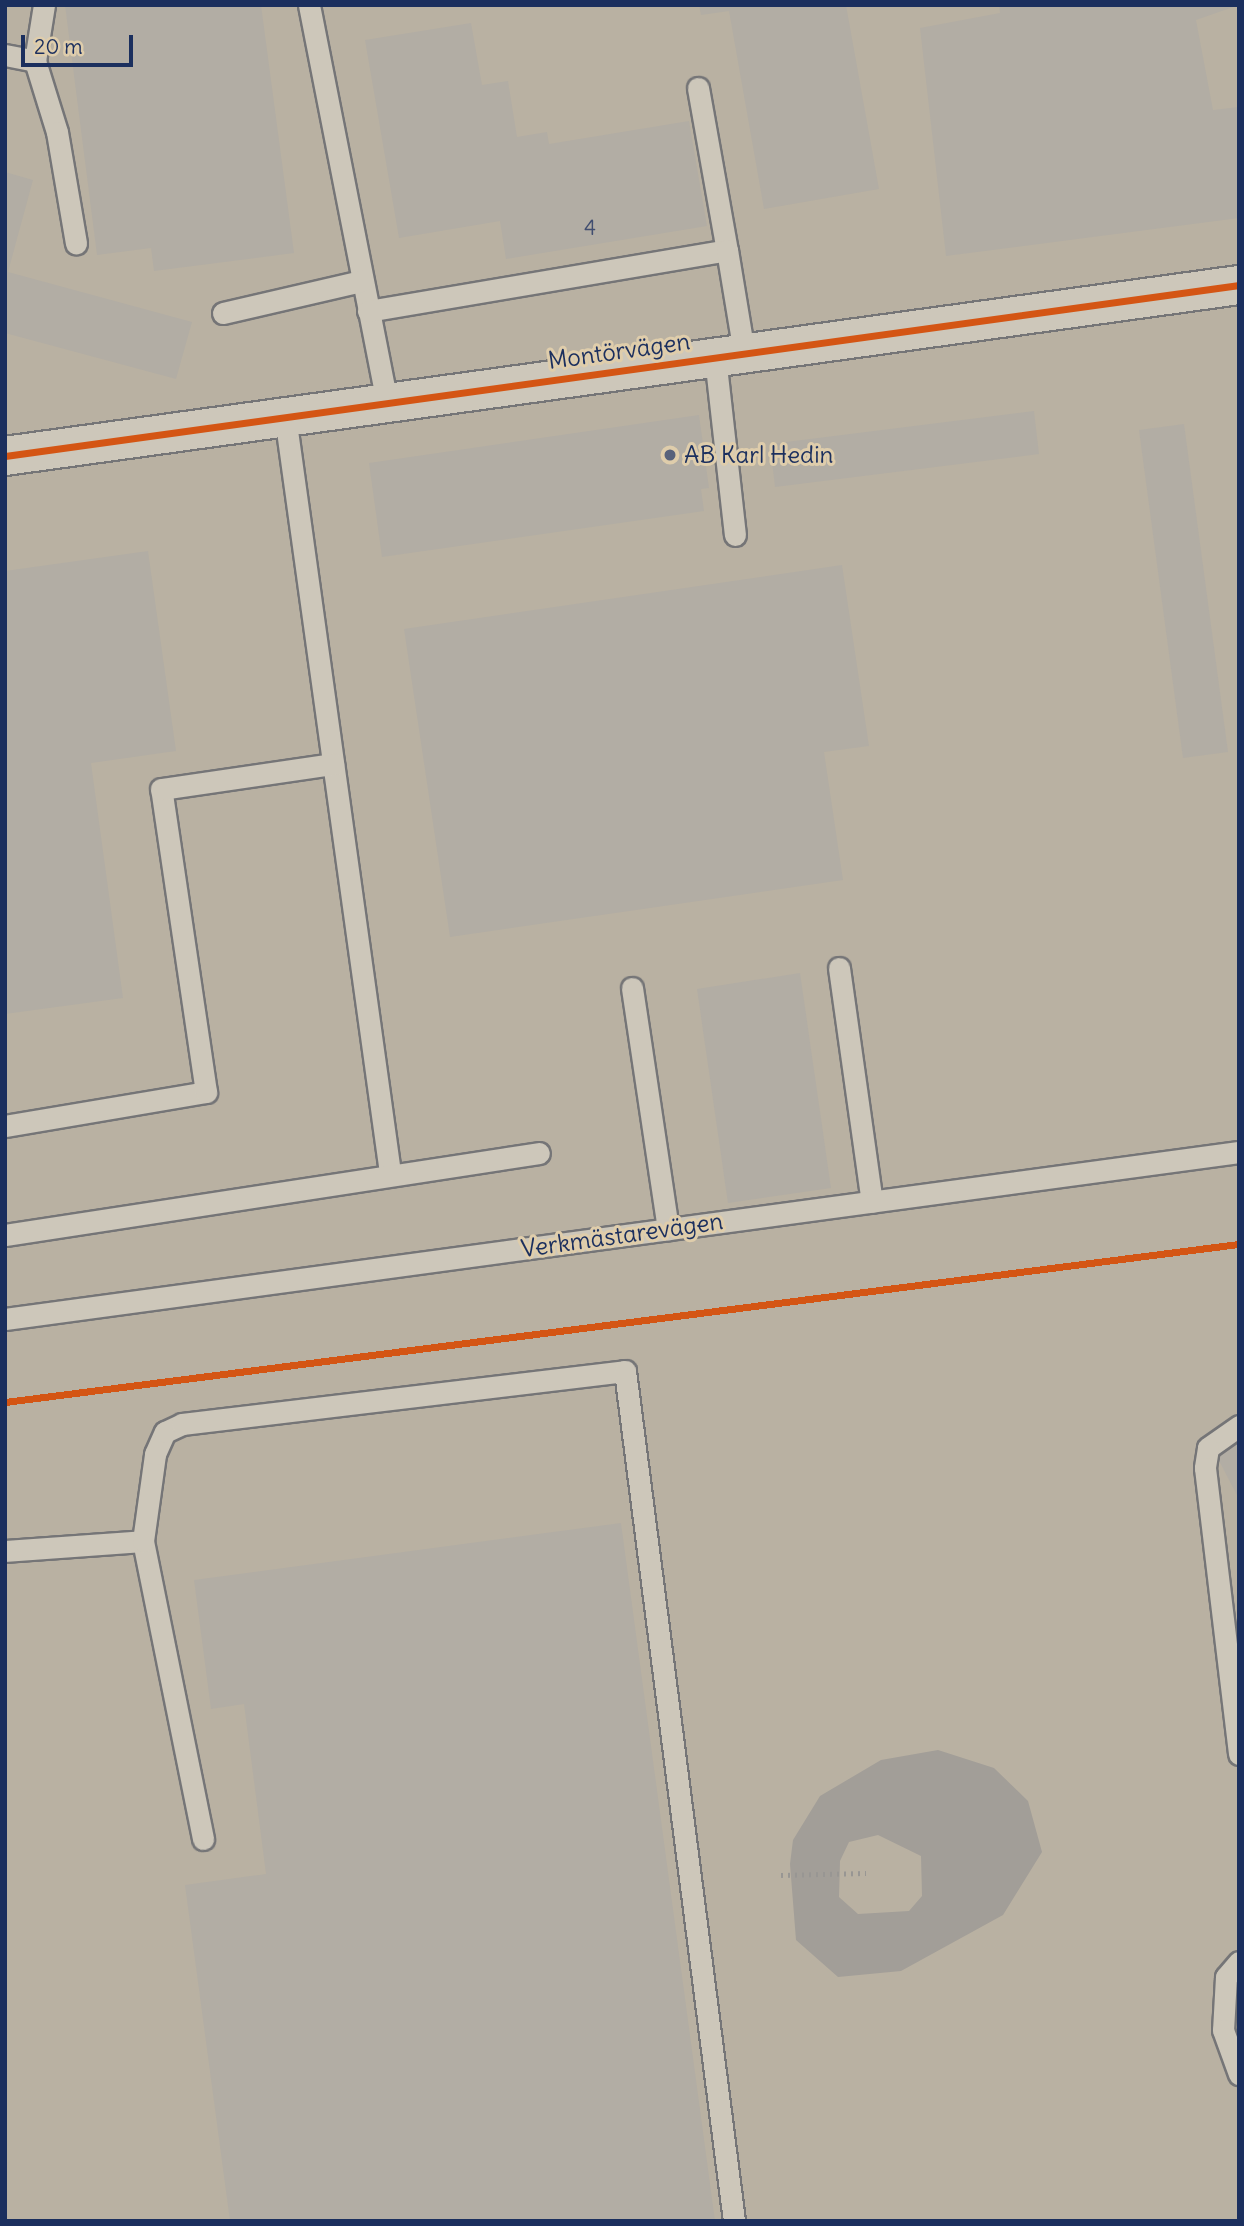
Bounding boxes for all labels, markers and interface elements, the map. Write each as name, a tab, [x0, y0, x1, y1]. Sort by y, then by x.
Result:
scale bar	[24, 21, 136, 65]
text: 20 m	[34, 33, 83, 60]
house number: 4	[584, 215, 596, 241]
street label: Montörvägen	[546, 327, 692, 375]
place label: AB Karl Hedin	[684, 441, 833, 469]
marker: AB Karl Hedin	[662, 447, 678, 463]
street label: Verkmästarevägen	[519, 1207, 725, 1263]

